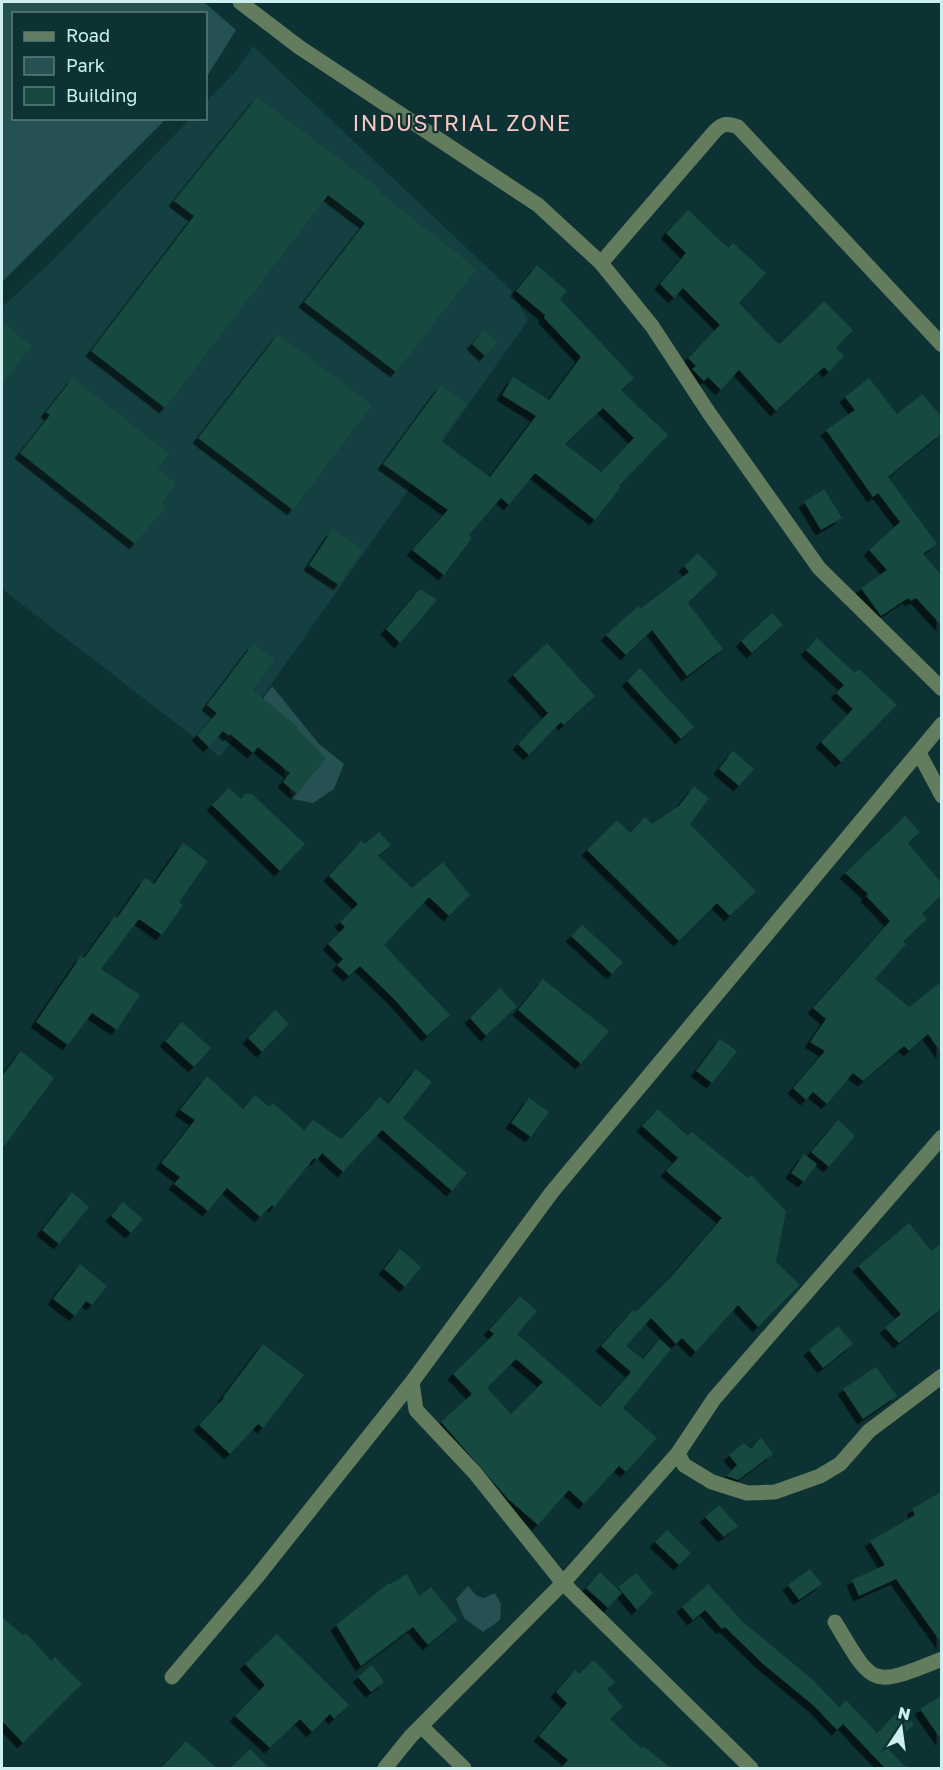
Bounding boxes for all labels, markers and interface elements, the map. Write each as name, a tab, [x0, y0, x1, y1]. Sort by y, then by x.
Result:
legend	[12, 12, 207, 120]
text: Road	[66, 24, 110, 46]
text: Park	[66, 54, 105, 76]
text: Building	[66, 84, 137, 106]
district label: INDUSTRIAL ZONE	[352, 109, 572, 136]
north arrow	[871, 1698, 931, 1758]
text: N	[896, 1702, 913, 1724]

